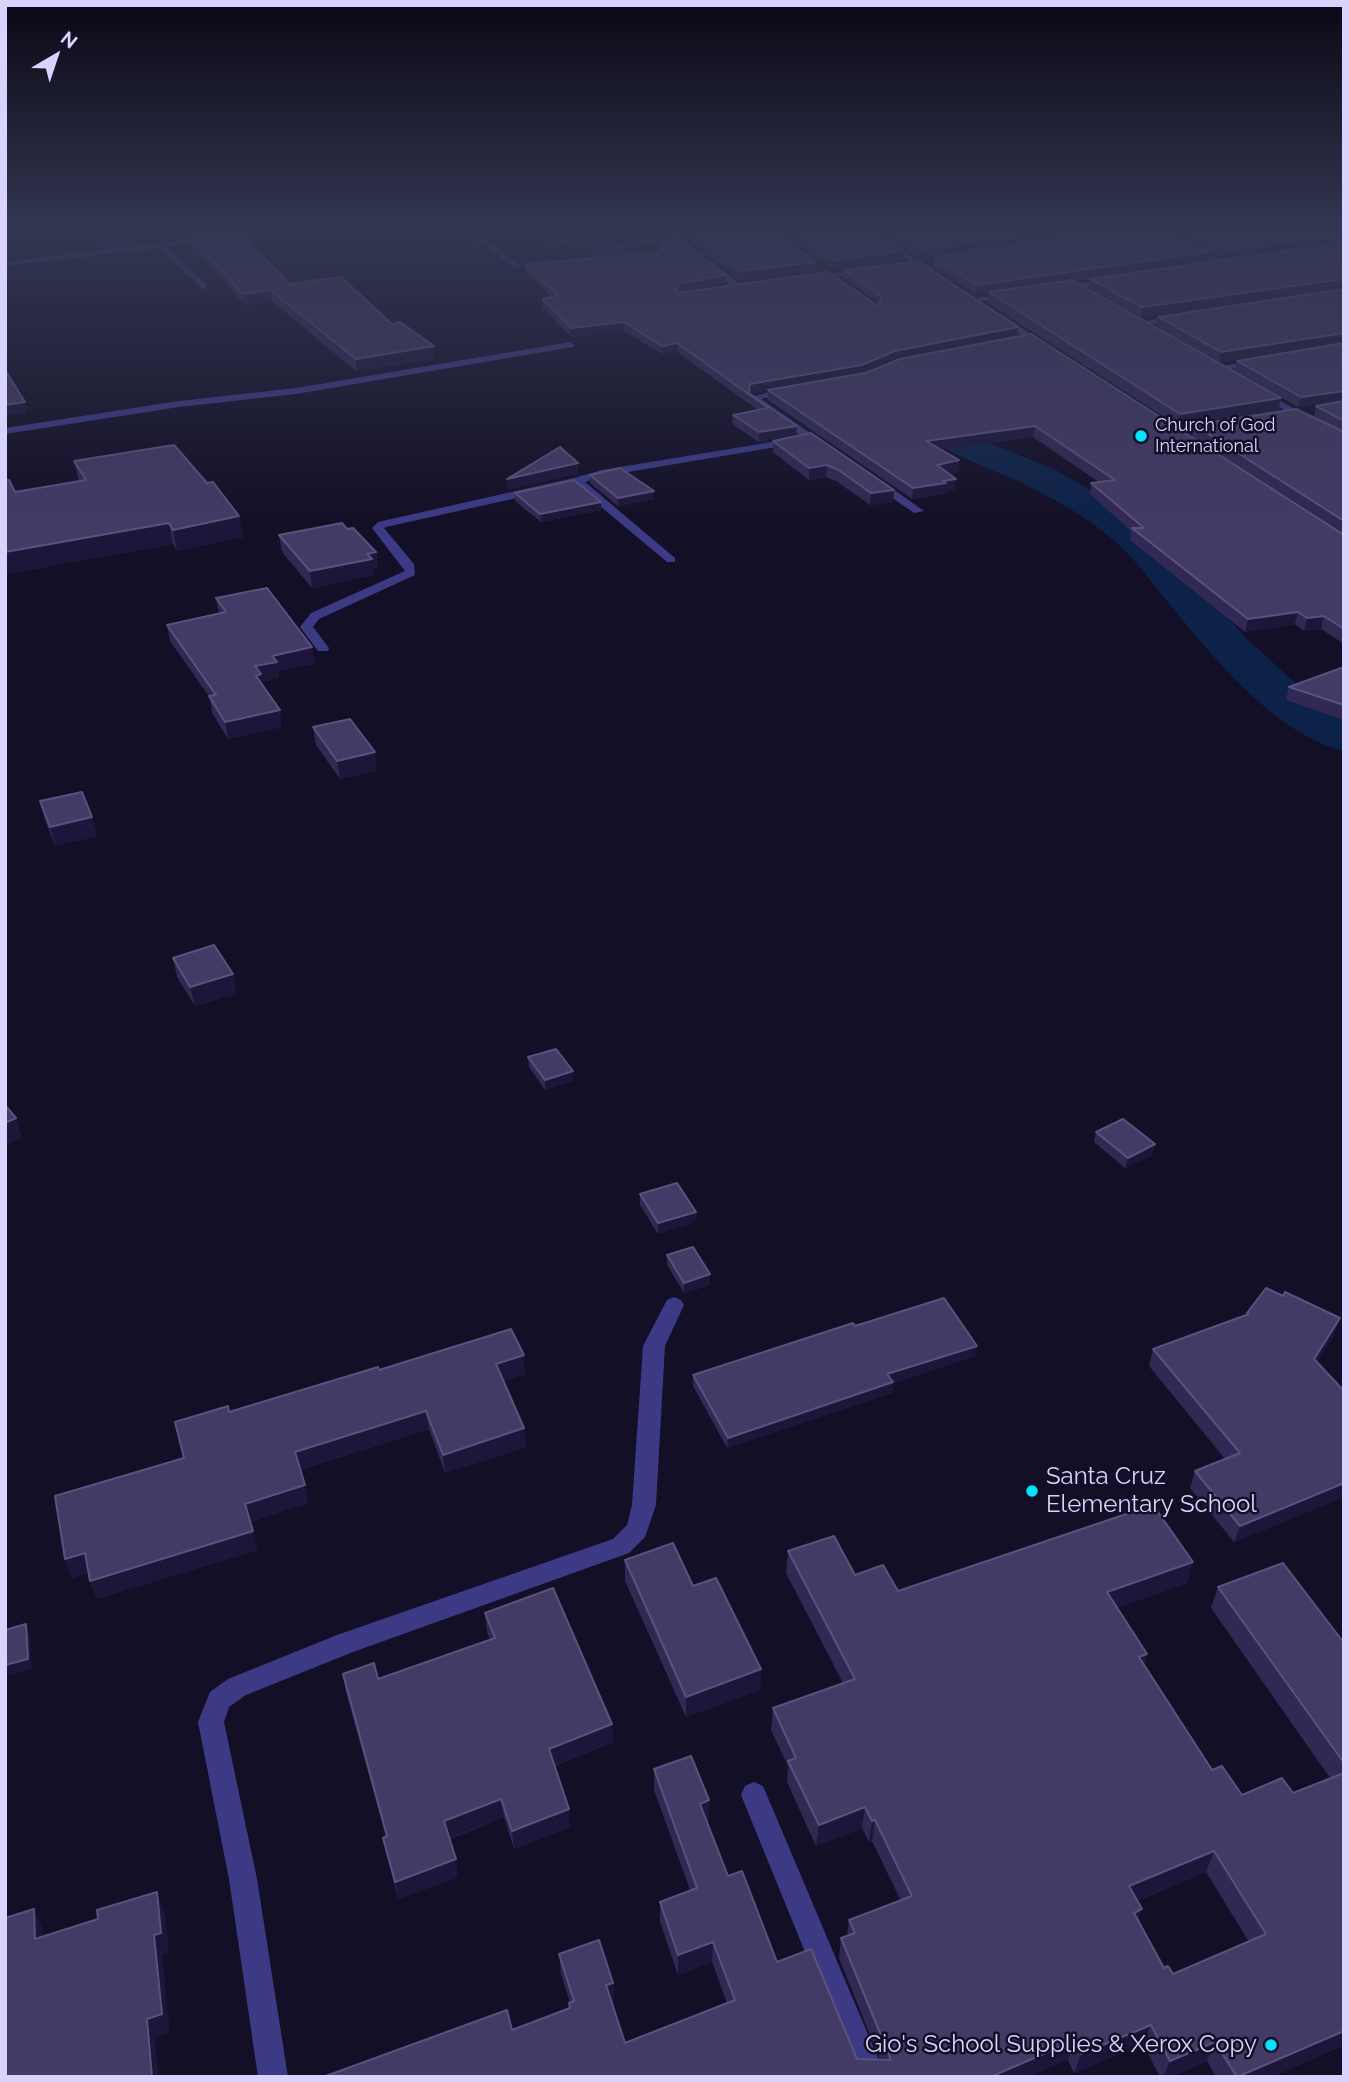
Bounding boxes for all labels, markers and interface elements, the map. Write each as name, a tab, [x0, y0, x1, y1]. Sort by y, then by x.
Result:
north arrow	[21, 21, 91, 91]
text: N	[57, 27, 82, 53]
place label: Church of God International	[1155, 415, 1275, 458]
marker: Church of God International	[1133, 428, 1149, 444]
place label: Santa Cruz Elementary School	[1046, 1463, 1257, 1519]
marker: Santa Cruz Elementary School	[1024, 1483, 1040, 1499]
place label: Gio's School Supplies & Xerox Copy	[865, 2031, 1257, 2059]
marker: Gio's School Supplies & Xerox Copy	[1263, 2037, 1279, 2053]

